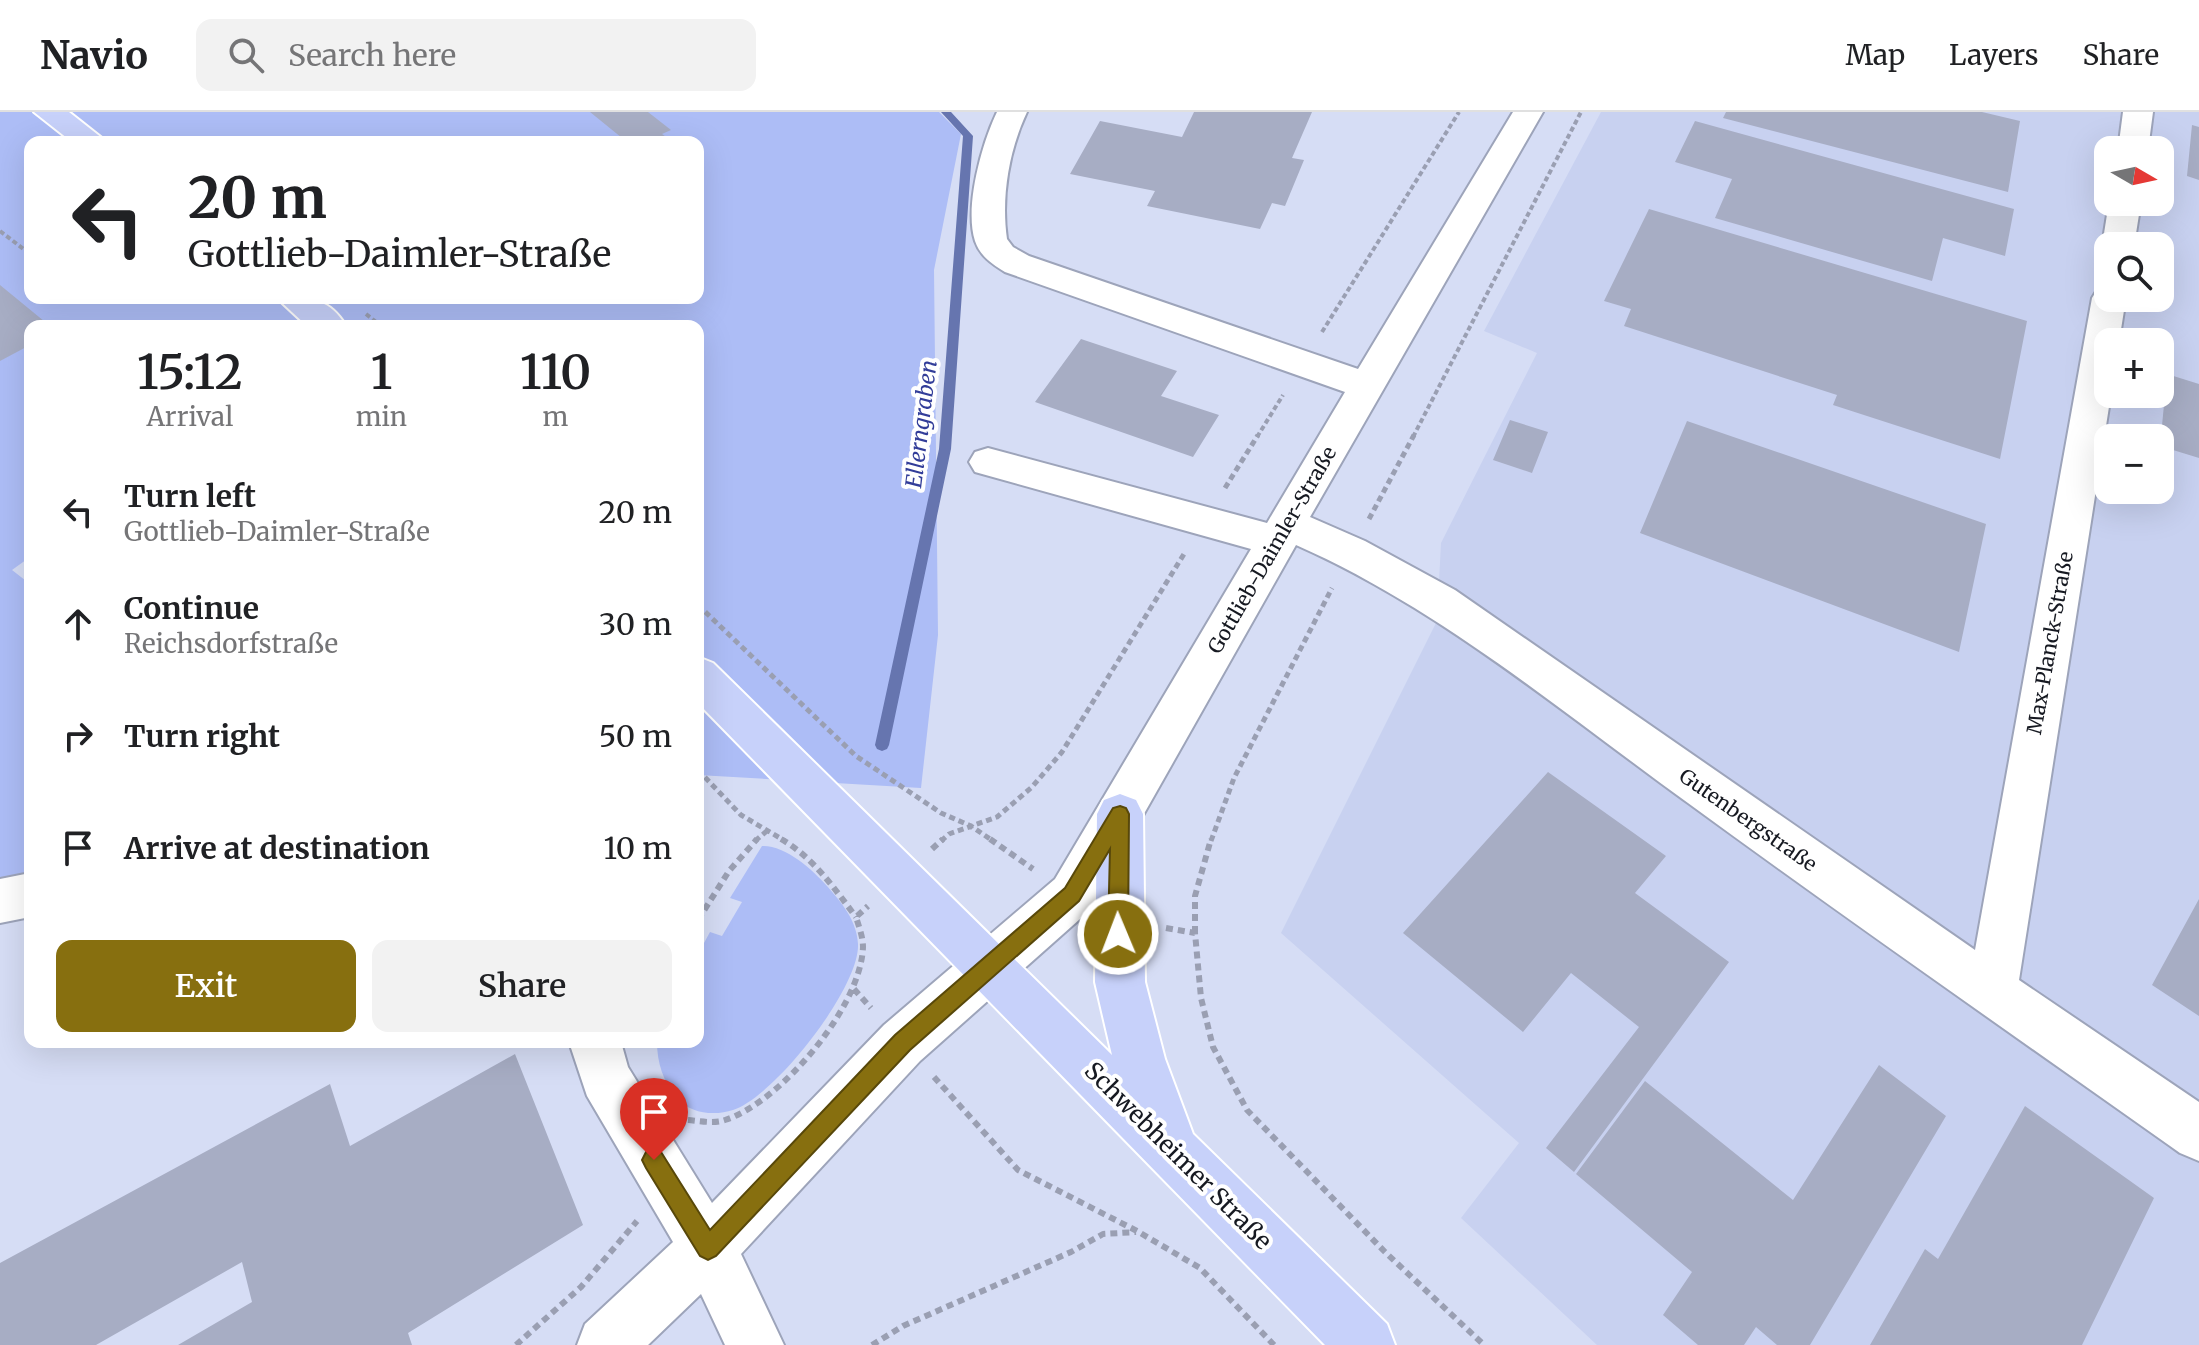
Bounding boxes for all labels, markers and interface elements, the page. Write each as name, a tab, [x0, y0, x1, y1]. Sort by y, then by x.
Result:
search box	[196, 19, 756, 91]
text: Navio	[40, 32, 148, 79]
icon: search	[224, 33, 268, 77]
text: Search here	[288, 36, 456, 74]
text: Map	[1845, 37, 1905, 73]
text: Layers	[1949, 37, 2038, 73]
text: Share	[2082, 37, 2159, 73]
north arrow	[2094, 136, 2174, 216]
map controls	[2094, 136, 2174, 504]
text: 20 m	[188, 163, 327, 233]
icon: left	[56, 168, 160, 272]
text: Gottlieb-Daimler-Straße	[188, 232, 611, 277]
button: search	[2094, 232, 2174, 312]
button: +	[2094, 328, 2174, 408]
text: 15:12	[137, 342, 243, 402]
text: 1	[370, 342, 392, 402]
text: 110	[520, 342, 591, 402]
water label: Ellerngraben	[899, 358, 943, 490]
text: Arrival	[146, 400, 233, 433]
text: min	[356, 400, 407, 433]
text: m	[543, 400, 568, 433]
button: −	[2094, 424, 2174, 504]
street label: Gottlieb-Daimler-Straße	[1202, 442, 1341, 658]
text: Turn left	[124, 477, 256, 515]
icon: left	[56, 490, 100, 534]
text: 20 m	[599, 493, 672, 531]
text: Gottlieb-Daimler-Straße	[124, 515, 430, 548]
street label: Max-Planck-Straße	[2021, 550, 2078, 736]
text: Continue	[124, 589, 259, 627]
icon: ahead	[56, 602, 100, 646]
text: 30 m	[599, 605, 672, 643]
text: Reichsdorfstraße	[124, 627, 338, 660]
icon: right	[56, 714, 100, 758]
text: Turn right	[124, 717, 280, 755]
text: 50 m	[599, 717, 672, 755]
street label: Gutenbergstraße	[1675, 763, 1822, 876]
icon: arrive	[56, 826, 100, 870]
text: Arrive at destination	[124, 829, 430, 867]
text: 10 m	[604, 829, 672, 867]
position arrow	[1076, 892, 1160, 976]
button: Exit	[56, 940, 356, 1032]
button: Share	[372, 940, 672, 1032]
street label: Schwebheimer Straße	[1078, 1055, 1279, 1256]
pin	[620, 1078, 688, 1160]
icon: arrive	[632, 1090, 676, 1134]

